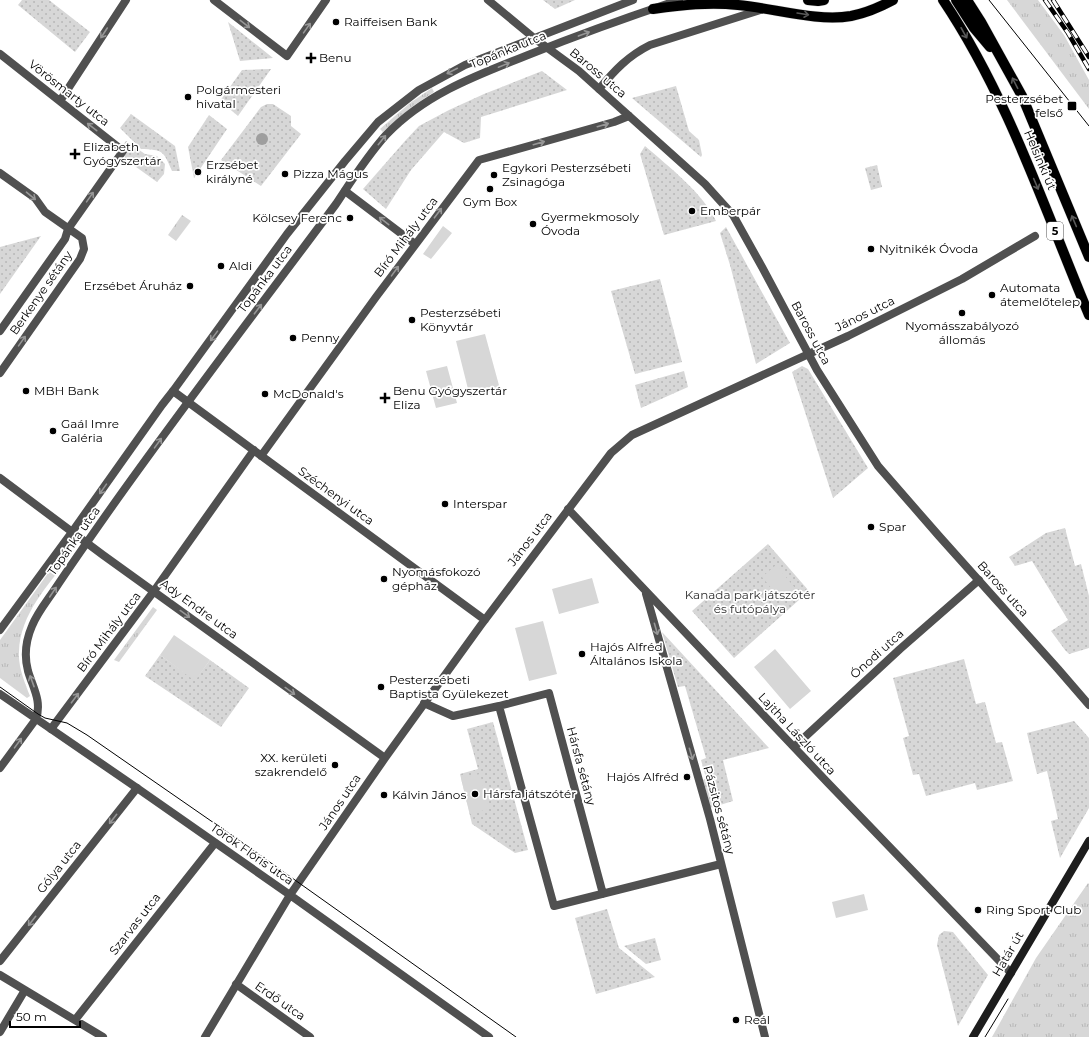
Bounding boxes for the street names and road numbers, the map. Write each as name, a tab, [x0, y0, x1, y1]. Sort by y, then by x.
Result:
street label: Topánka utca	[468, 27, 548, 72]
street label: Baross utca	[567, 44, 630, 101]
street label: Vörösmarty utca	[26, 56, 113, 129]
street label: Helsinki út	[1021, 127, 1060, 192]
street label: Bíró Mihály utca	[370, 194, 441, 280]
road number: 5	[1047, 222, 1063, 240]
street label: Topánka utca	[234, 242, 295, 316]
street label: Berkenye sétány	[6, 247, 75, 338]
street label: János utca	[832, 293, 897, 335]
street label: Baross utca	[788, 298, 834, 367]
street label: Széchenyi utca	[295, 463, 377, 528]
street label: Topánka utca	[44, 503, 103, 578]
street label: János utca	[504, 509, 555, 570]
street label: Baross utca	[974, 558, 1032, 620]
street label: Ady Endre utca	[158, 575, 241, 642]
street label: Bíró Mihály utca	[73, 589, 144, 675]
street label: Ónodi utca	[847, 626, 906, 682]
street label: Lajtha László utca	[755, 689, 839, 778]
street label: Hársfa sétány	[564, 725, 599, 807]
street label: Pázsitos sétány	[700, 764, 739, 856]
street label: János utca	[315, 771, 364, 833]
street label: Török Flóris utca	[208, 819, 297, 888]
street label: Gólya utca	[33, 837, 84, 896]
street label: Szarvas utca	[106, 890, 163, 958]
street label: Határ út	[989, 928, 1026, 979]
street label: Erdő utca	[252, 978, 308, 1023]

